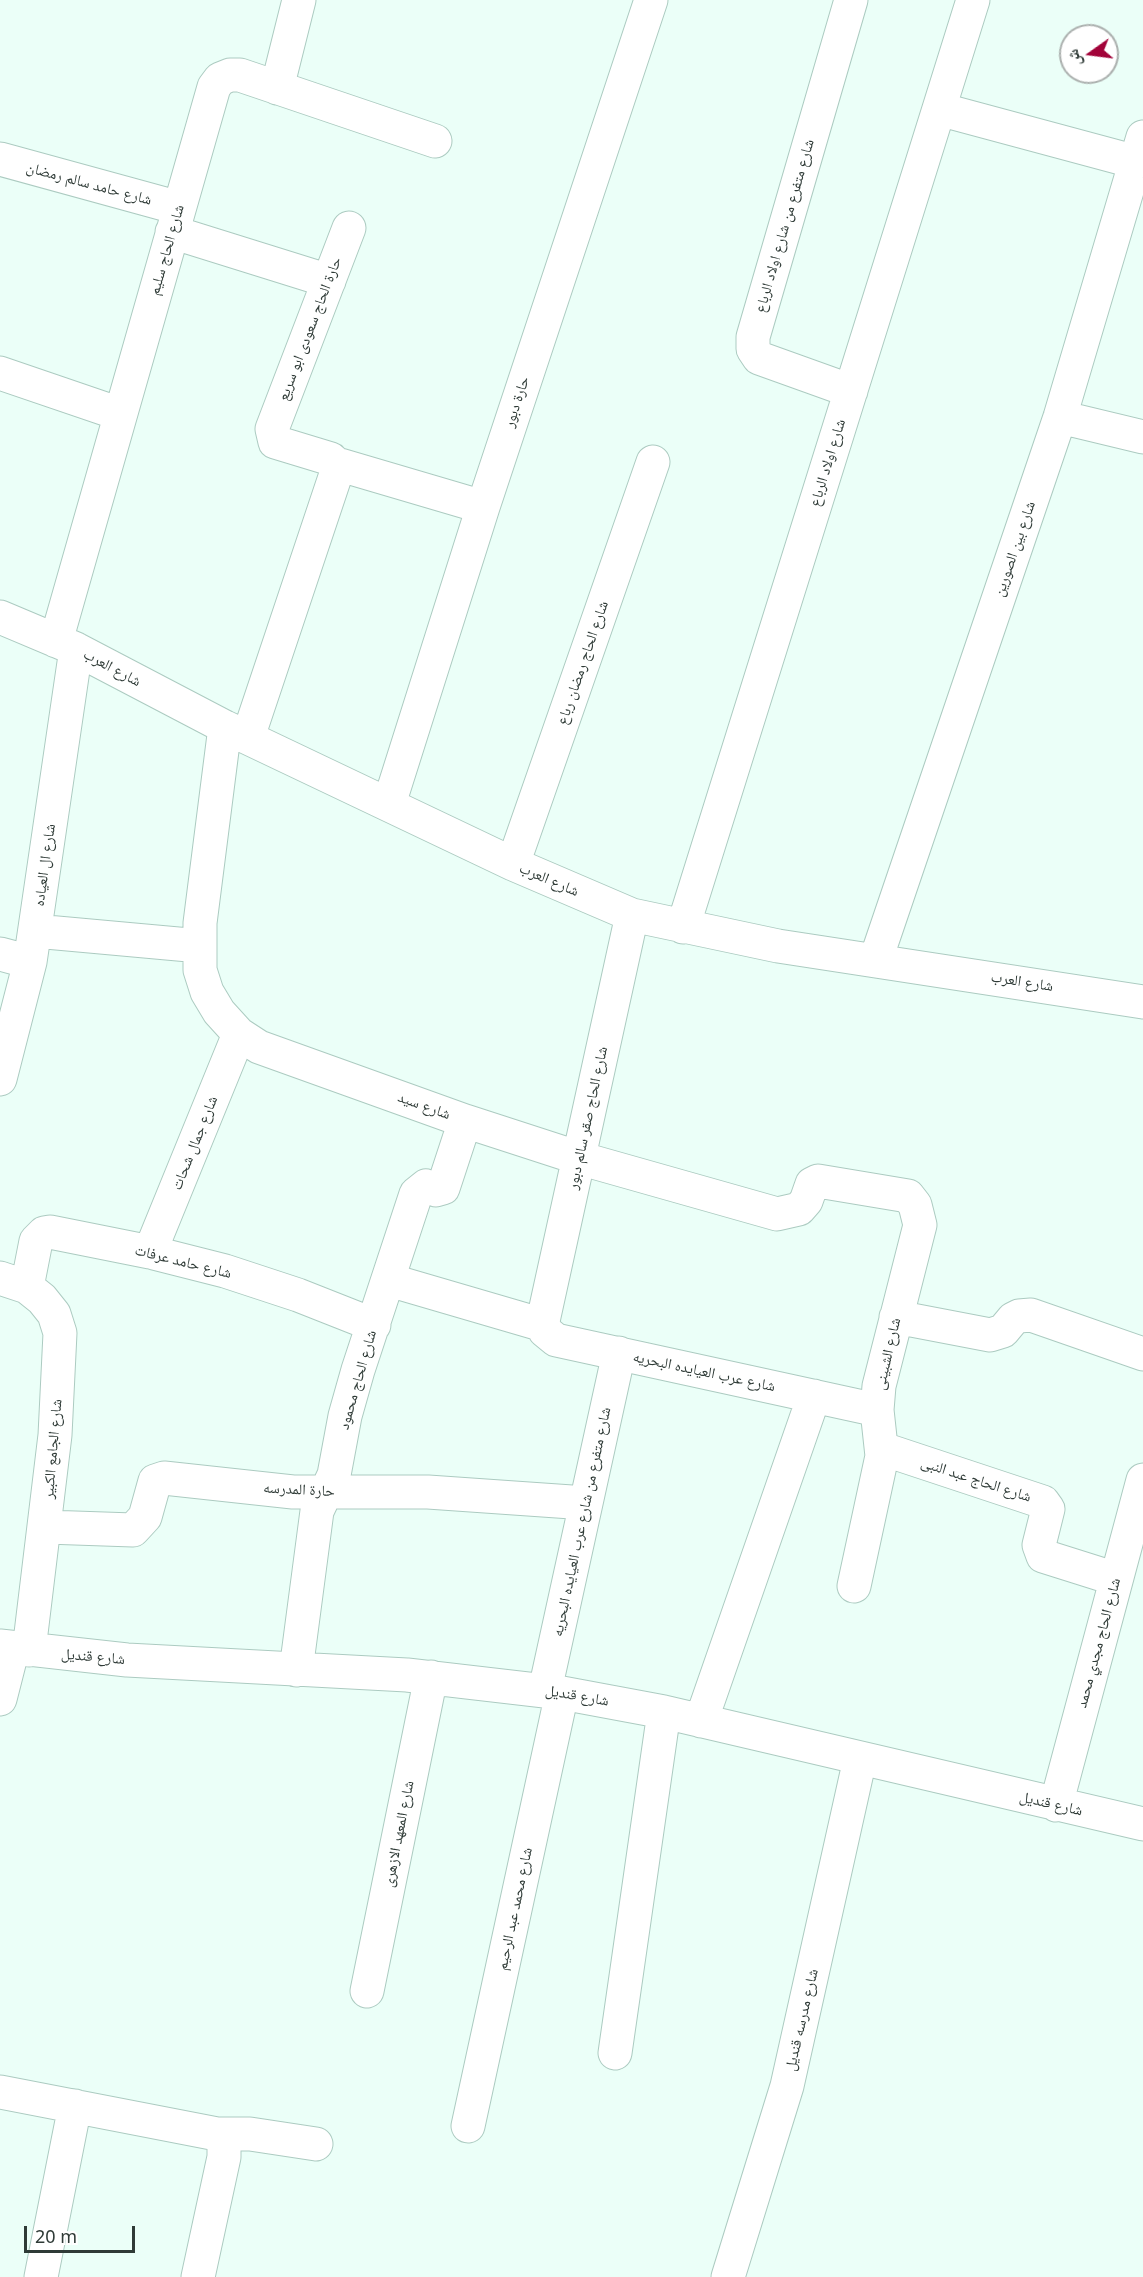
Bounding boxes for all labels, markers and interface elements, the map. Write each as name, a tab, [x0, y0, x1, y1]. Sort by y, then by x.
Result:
north arrow	[1059, 24, 1119, 84]
text: ش	[1061, 47, 1086, 69]
street label: شارع متفرع من شارع اولاد الرباع	[752, 137, 818, 315]
street label: شارع حامد سالم رمضان	[24, 159, 154, 209]
street label: شارع الحاج سليم	[145, 203, 189, 297]
street label: حارة الحاج سعودى ابو سريع	[274, 255, 346, 403]
street label: حارة دبور	[500, 374, 534, 430]
street label: شارع اولاد الرباع	[806, 417, 850, 509]
street label: شارع بين الصورين	[990, 499, 1040, 599]
street label: شارع الحاج رمضان رباع	[553, 599, 613, 727]
street label: شارع العرب	[80, 645, 144, 691]
street label: شارع ال العياده	[30, 823, 60, 907]
street label: شارع العرب	[516, 859, 582, 901]
street label: شارع العرب	[989, 968, 1055, 996]
street label: شارع الحاج صقر سالم دبور	[564, 1045, 612, 1191]
street label: شارع سيد	[395, 1088, 453, 1124]
street label: شارع جمال شحات	[168, 1093, 222, 1193]
street label: شارع حامد عرفات	[133, 1241, 233, 1283]
street label: شارع الشبينى	[871, 1316, 905, 1392]
street label: شارع الحاج محمود	[335, 1328, 381, 1432]
street label: شارع عرب العيايده البحريه	[631, 1348, 777, 1396]
street label: شارع الجامع الكبير	[40, 1398, 66, 1500]
street label: شارع متفرع من شارع عرب العيايده البحريه	[549, 1406, 615, 1638]
street label: شارع الحاج عبد النبى	[918, 1454, 1034, 1506]
street label: حارة المدرسه	[263, 1479, 335, 1501]
street label: شارع الحاج مجدي محمد	[1073, 1576, 1125, 1710]
street label: شارع قنديل	[60, 1645, 126, 1669]
street label: شارع قنديل	[544, 1682, 610, 1710]
street label: شارع المعهد الازهرى	[380, 1779, 418, 1889]
street label: شارع قنديل	[1018, 1788, 1084, 1820]
street label: شارع محمد عبد الرحيم	[493, 1846, 537, 1972]
street label: شارع مدرسه قنديل	[781, 1967, 823, 2073]
scale bar	[27, 2214, 138, 2252]
text: 20 m	[35, 2224, 77, 2248]

